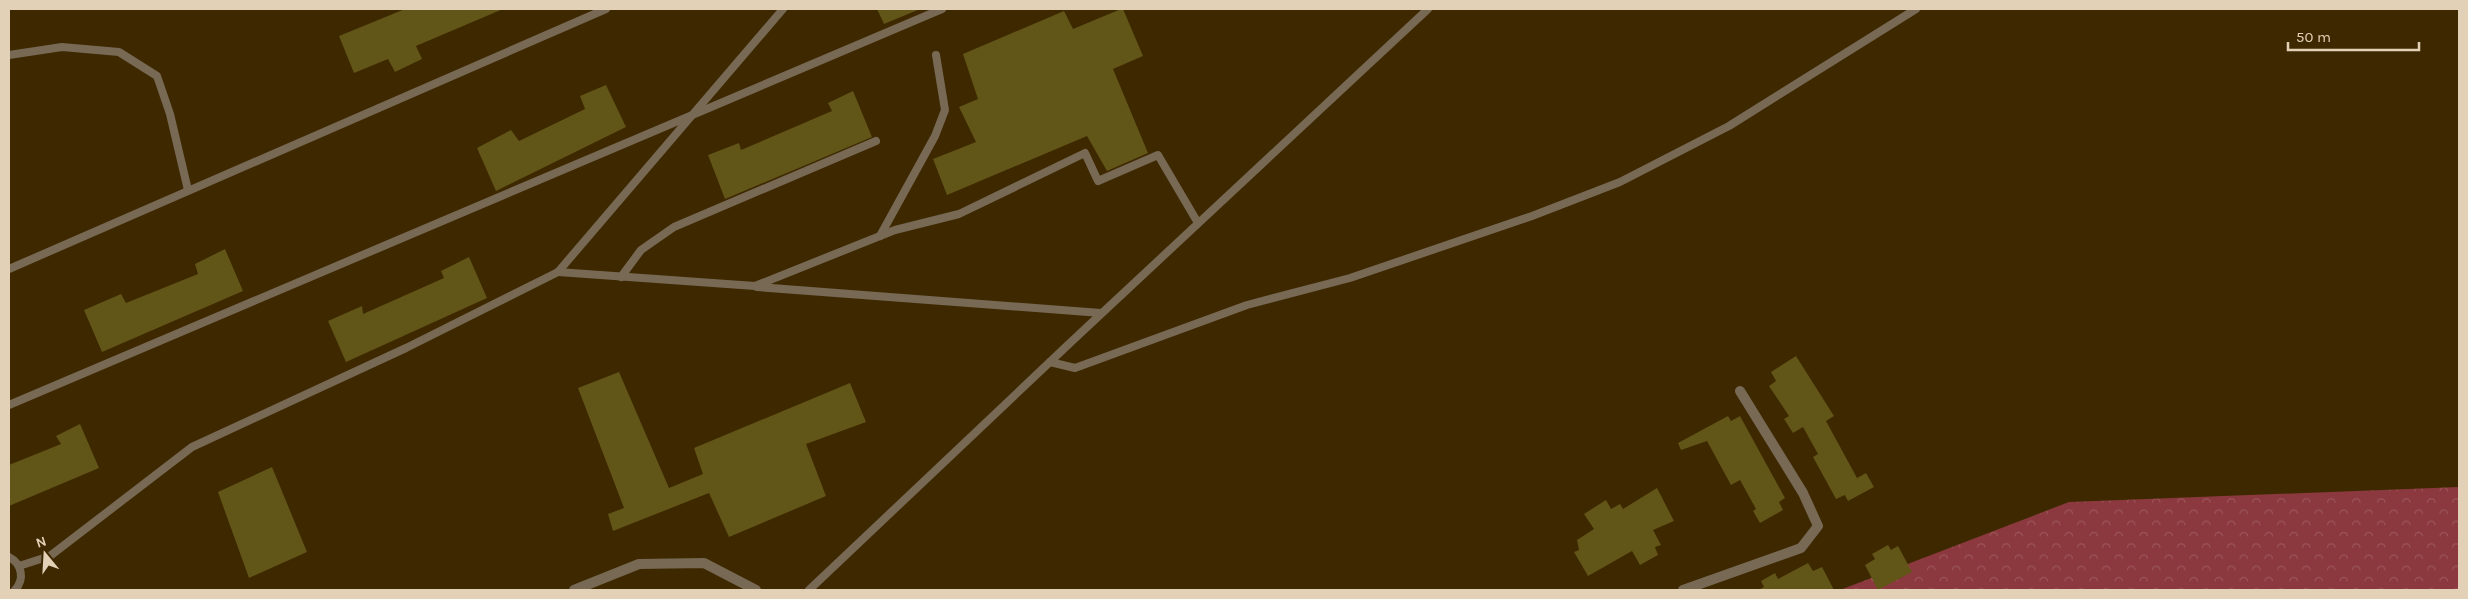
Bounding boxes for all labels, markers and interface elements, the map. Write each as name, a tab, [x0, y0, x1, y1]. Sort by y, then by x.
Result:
scale bar	[2288, 20, 2419, 52]
text: 50 m	[2296, 28, 2331, 46]
north arrow	[20, 529, 70, 579]
text: N	[34, 532, 49, 552]

